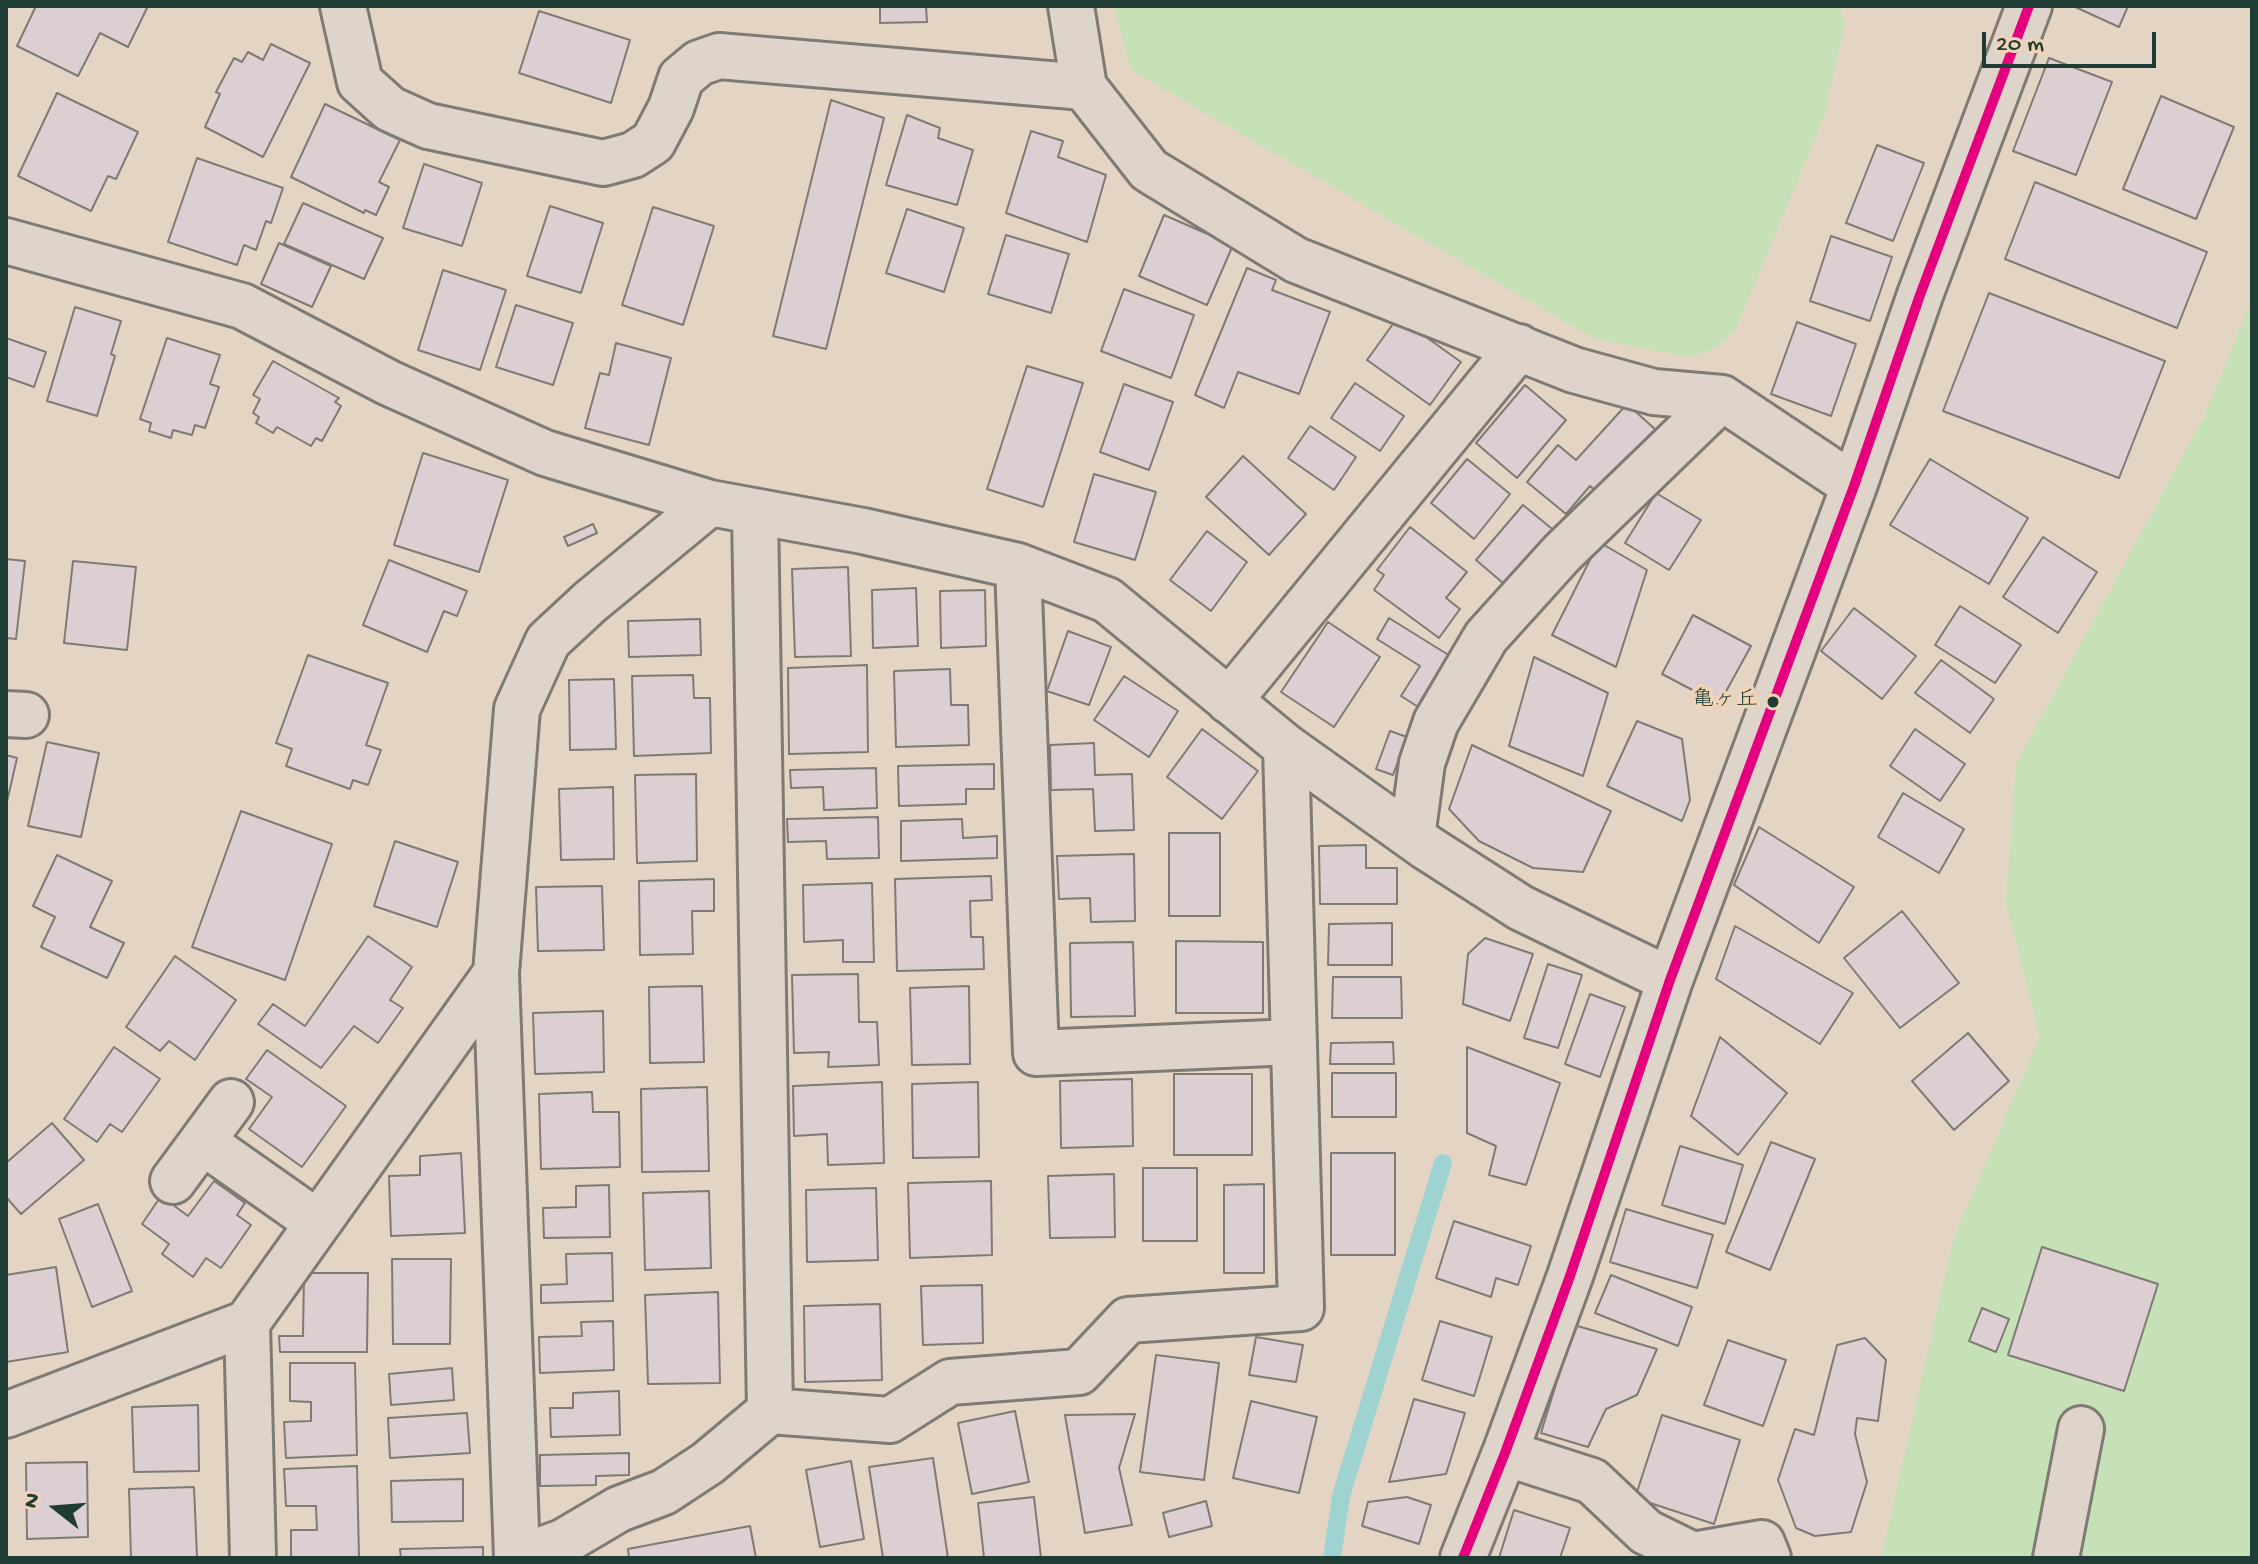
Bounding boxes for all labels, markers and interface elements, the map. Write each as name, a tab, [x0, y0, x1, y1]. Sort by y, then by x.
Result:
scale bar	[1986, 16, 2160, 66]
text: 20 m	[1996, 31, 2044, 60]
place label: 亀ヶ丘	[1692, 689, 1758, 715]
marker: 亀ヶ丘	[1765, 694, 1781, 710]
north arrow	[16, 1468, 96, 1548]
text: N	[19, 1490, 48, 1512]

